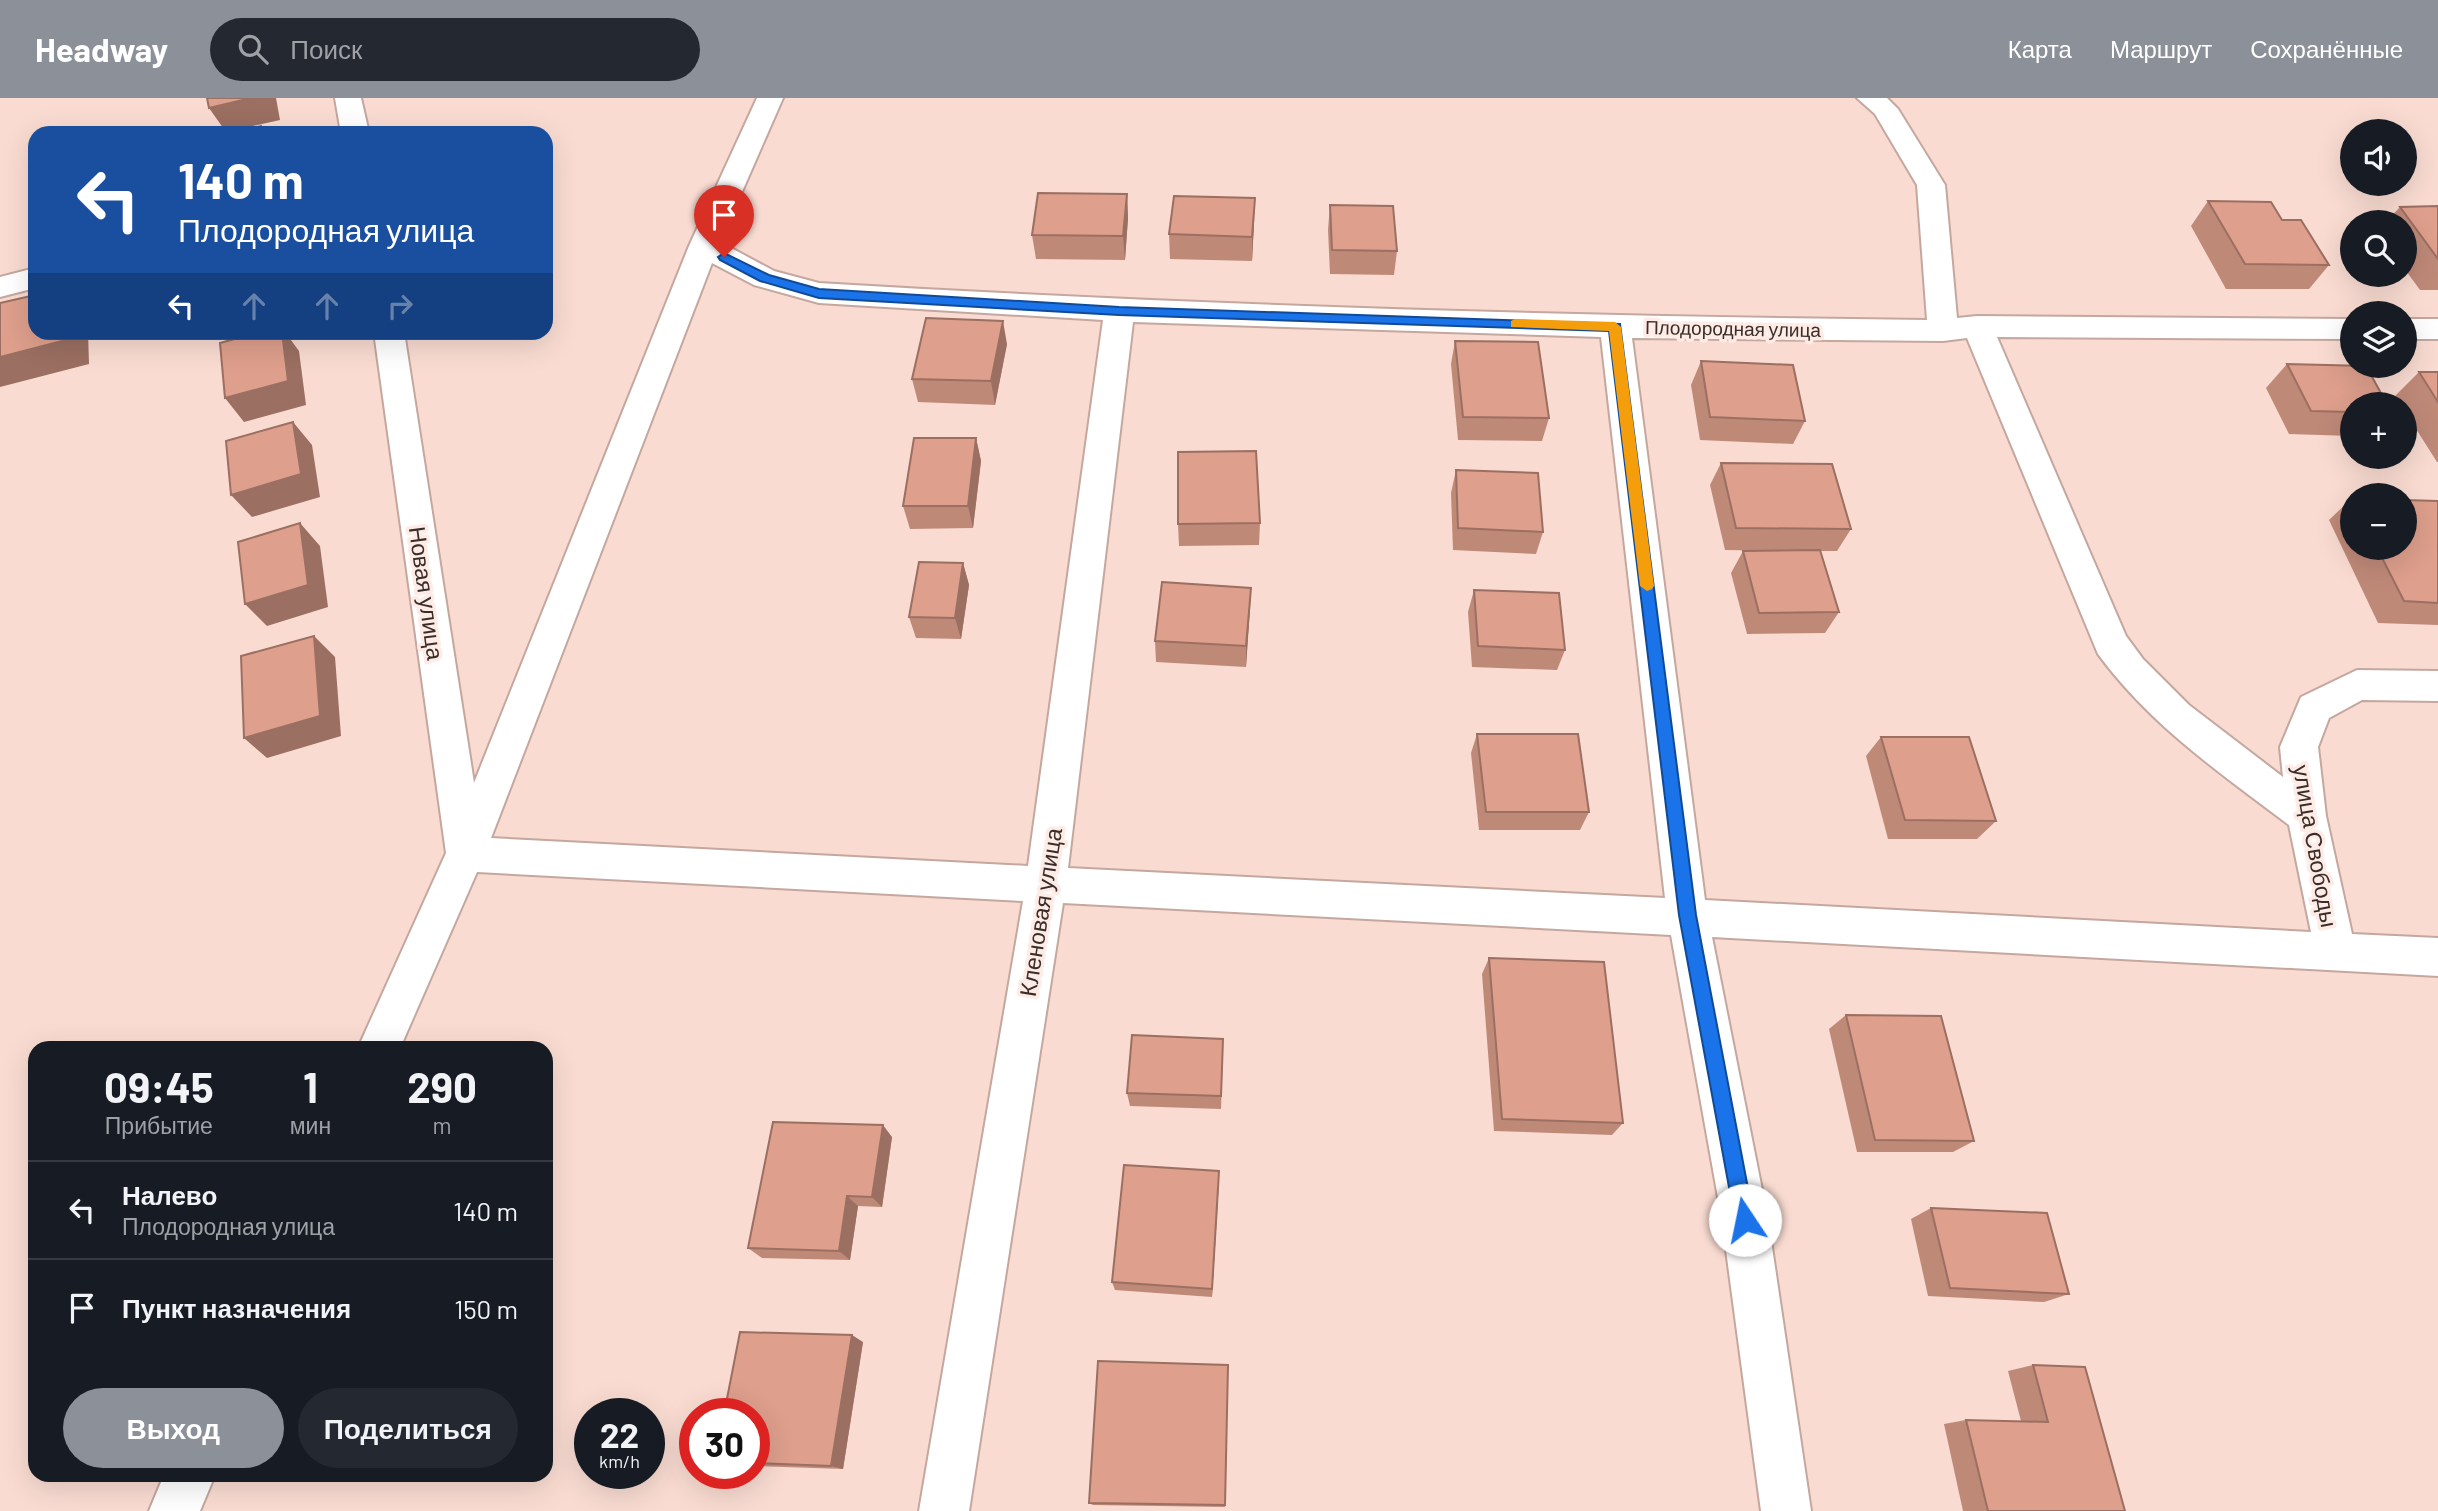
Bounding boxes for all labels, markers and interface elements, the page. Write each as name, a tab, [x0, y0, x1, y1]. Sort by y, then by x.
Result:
search box	[210, 18, 700, 81]
text: Headway	[35, 29, 168, 69]
icon: search	[234, 30, 272, 68]
text: Поиск	[290, 33, 362, 64]
text: Карта	[2008, 34, 2072, 63]
text: Маршрут	[2110, 34, 2212, 63]
text: Сохранённые	[2250, 34, 2403, 63]
map controls	[2340, 119, 2417, 560]
button: sound	[2340, 119, 2417, 196]
text: 140 m	[178, 150, 304, 209]
icon: left	[63, 154, 154, 245]
pin	[694, 185, 754, 257]
icon: arrive	[705, 196, 743, 234]
text: Плодородная улица	[178, 210, 474, 248]
button: search	[2340, 210, 2417, 287]
icon: left	[162, 287, 200, 325]
icon: ahead	[235, 287, 273, 325]
icon: ahead	[308, 287, 346, 325]
icon: right	[381, 287, 419, 325]
button: layers	[2340, 301, 2417, 378]
street label: Плодородная улица	[1645, 315, 1822, 341]
button: +	[2340, 392, 2417, 469]
button: −	[2340, 483, 2417, 560]
street label: Новая улица	[404, 524, 450, 662]
street label: улица Свободы	[2288, 763, 2344, 929]
street label: Кленовая улица	[1013, 826, 1067, 998]
text: 09:45	[104, 1061, 214, 1111]
text: 1	[303, 1061, 318, 1111]
text: 290	[407, 1061, 477, 1111]
text: Прибытие	[105, 1111, 213, 1139]
text: мин	[290, 1111, 331, 1139]
text: m	[433, 1111, 452, 1139]
text: Налево	[122, 1179, 217, 1210]
position arrow	[1708, 1183, 1782, 1257]
icon: left	[63, 1191, 101, 1229]
text: 140 m	[453, 1195, 518, 1226]
text: Плодородная улица	[122, 1212, 335, 1240]
icon: arrive	[63, 1289, 101, 1327]
text: Пункт назначения	[122, 1292, 351, 1323]
text: 150 m	[454, 1293, 518, 1324]
button: Выход	[63, 1388, 284, 1468]
button: Поделиться	[298, 1388, 518, 1468]
speed limit sign: 30	[679, 1398, 770, 1489]
text: 22	[600, 1413, 639, 1455]
text: km/h	[599, 1450, 640, 1472]

